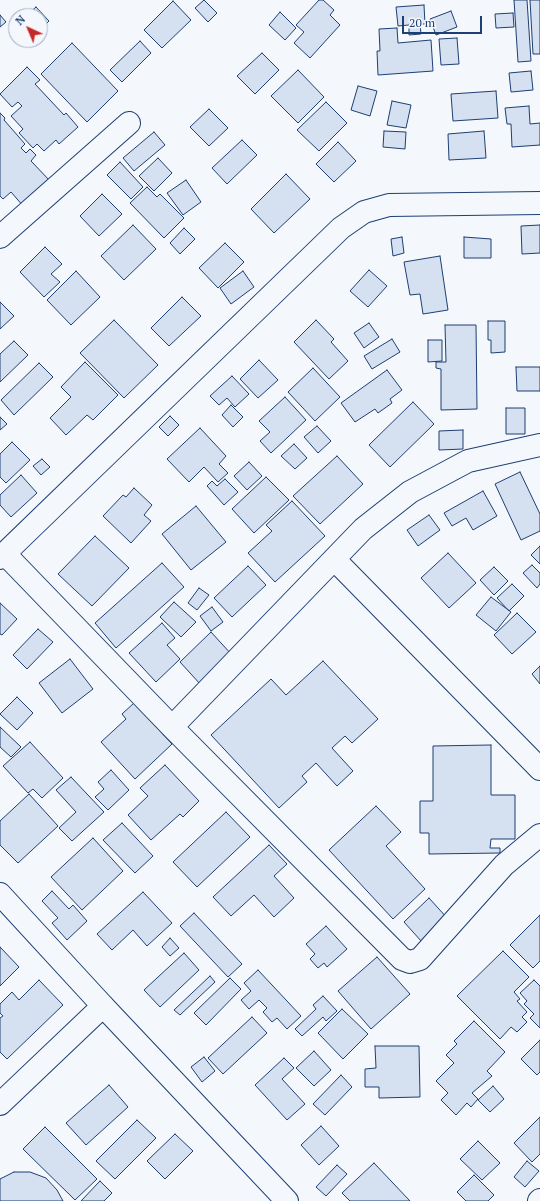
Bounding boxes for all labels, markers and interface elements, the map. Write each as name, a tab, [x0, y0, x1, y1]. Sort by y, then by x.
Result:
north arrow	[8, 8, 48, 48]
scale bar	[404, 8, 484, 34]
text: N	[12, 12, 28, 28]
text: 20 m	[409, 15, 435, 30]

